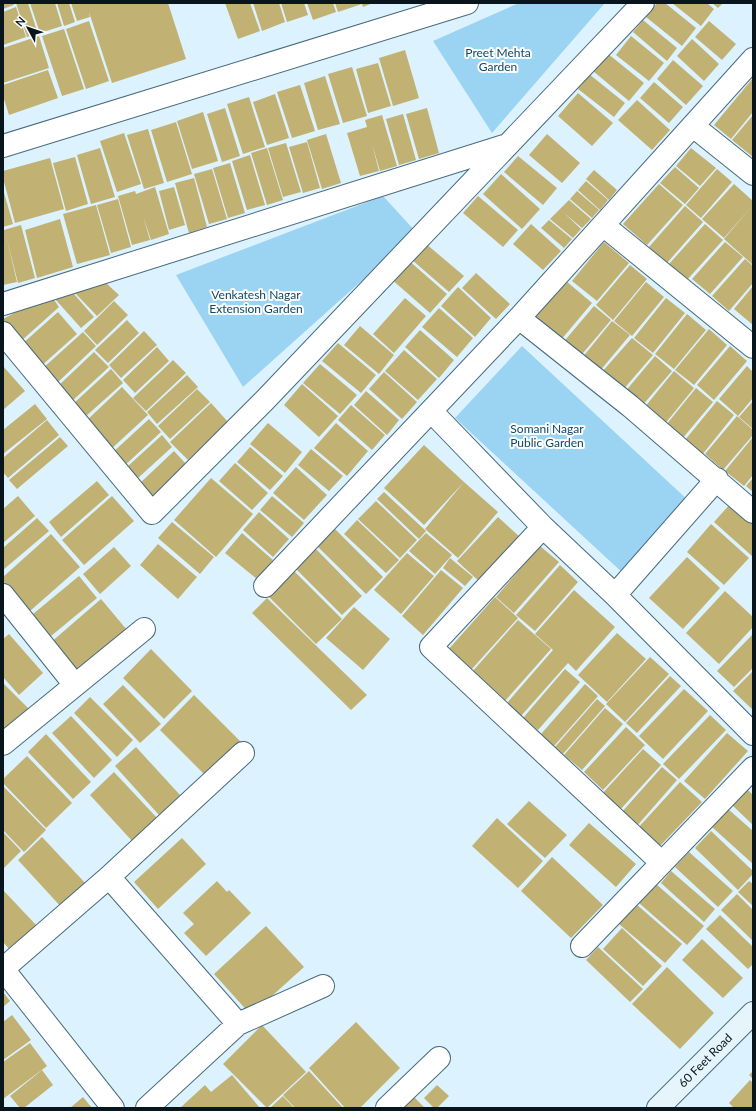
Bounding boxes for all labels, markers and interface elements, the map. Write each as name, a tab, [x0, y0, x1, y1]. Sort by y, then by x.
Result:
north arrow	[8, 8, 48, 48]
text: N	[12, 14, 28, 29]
park label: Preet Mehta Garden	[465, 45, 531, 74]
park label: Venkatesh Nagar Extension Garden	[209, 287, 303, 316]
park label: Somani Nagar Public Garden	[510, 421, 584, 450]
street label: 60 Feet Road	[675, 1030, 735, 1090]

